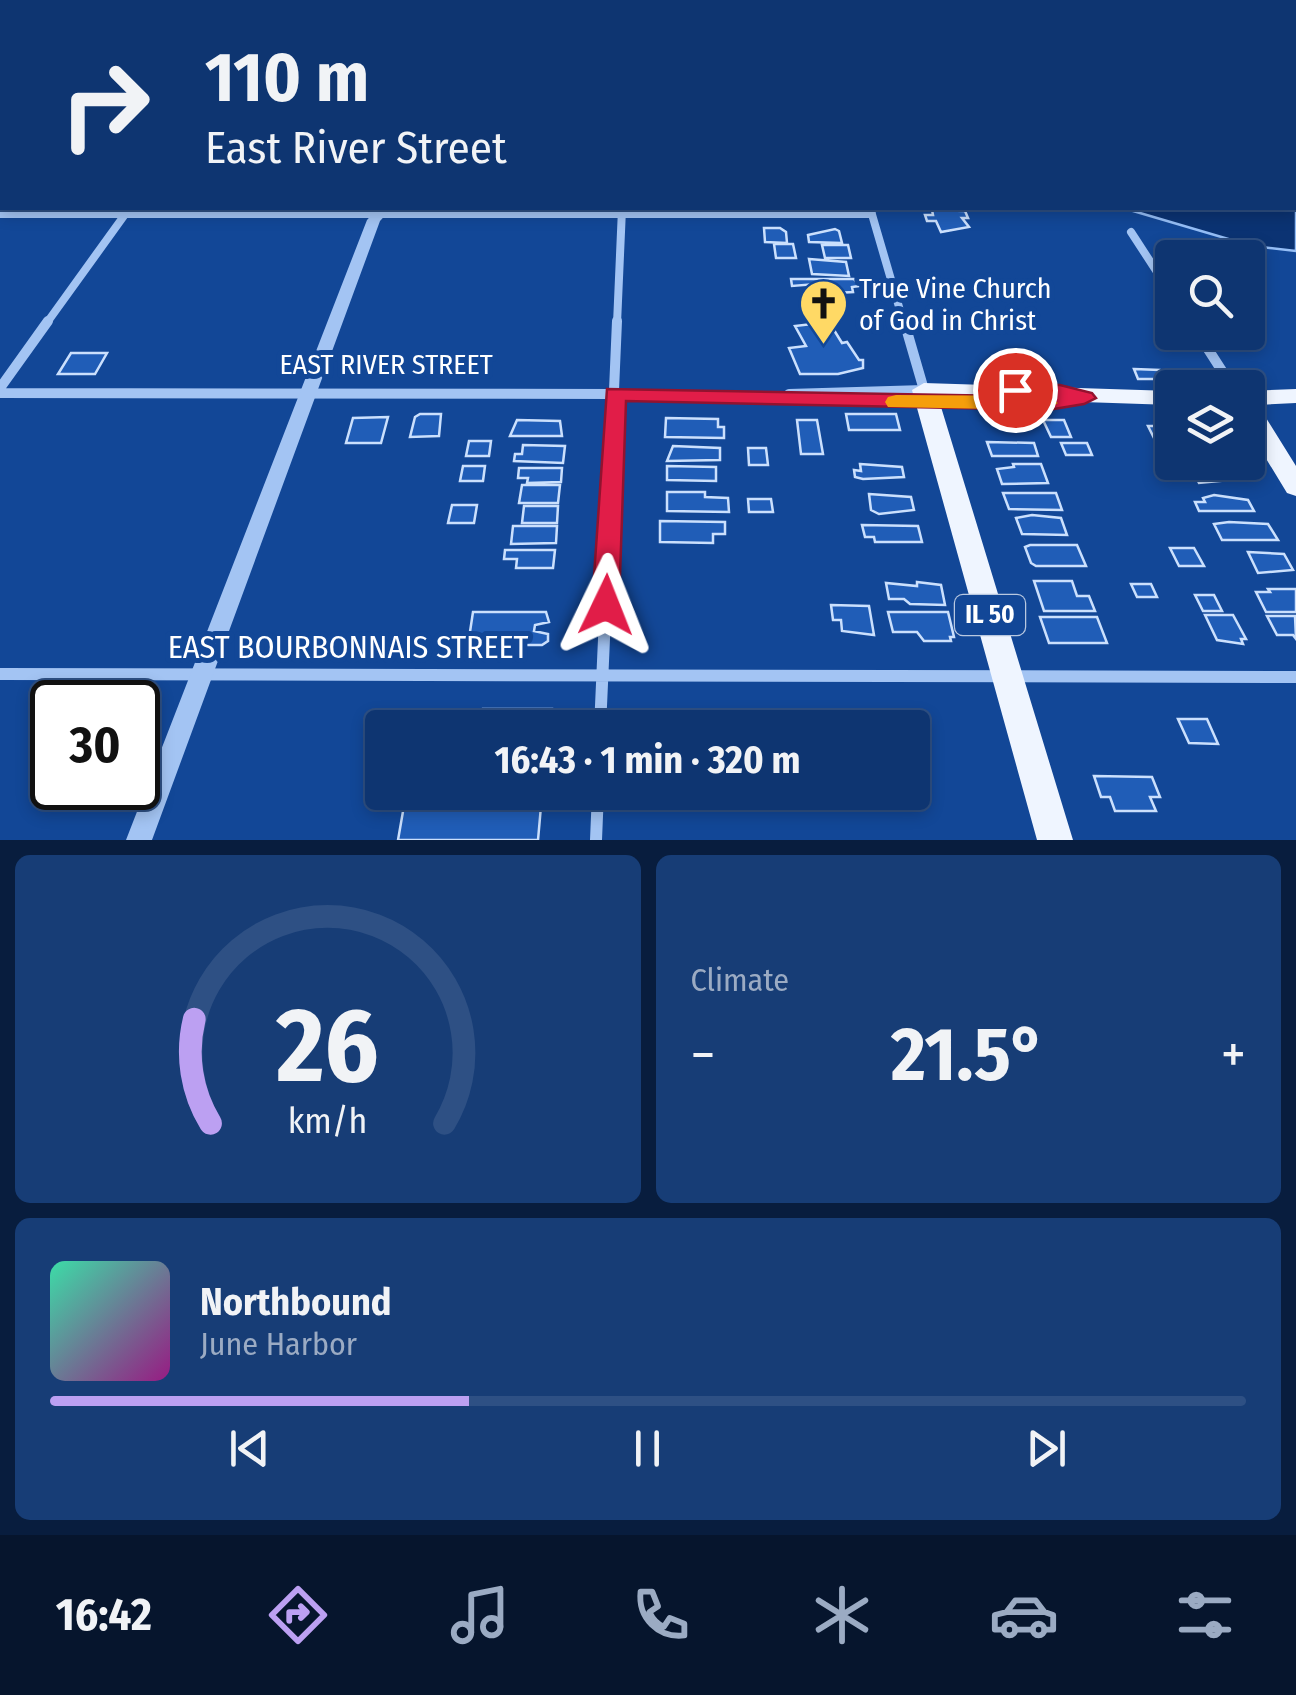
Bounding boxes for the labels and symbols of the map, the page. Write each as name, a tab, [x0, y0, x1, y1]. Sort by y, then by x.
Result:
place label: True Vine Church of God in Christ	[859, 272, 1052, 337]
church icon: True Vine Church of God in Christ	[798, 278, 850, 346]
street label: EAST RIVER STREET	[279, 348, 493, 381]
pin	[973, 348, 1058, 433]
position arrow	[554, 553, 658, 657]
road number: IL 50	[955, 595, 1025, 635]
street label: EAST BOURBONNAIS STREET	[168, 628, 528, 666]
speed limit sign: 30	[30, 680, 160, 810]

